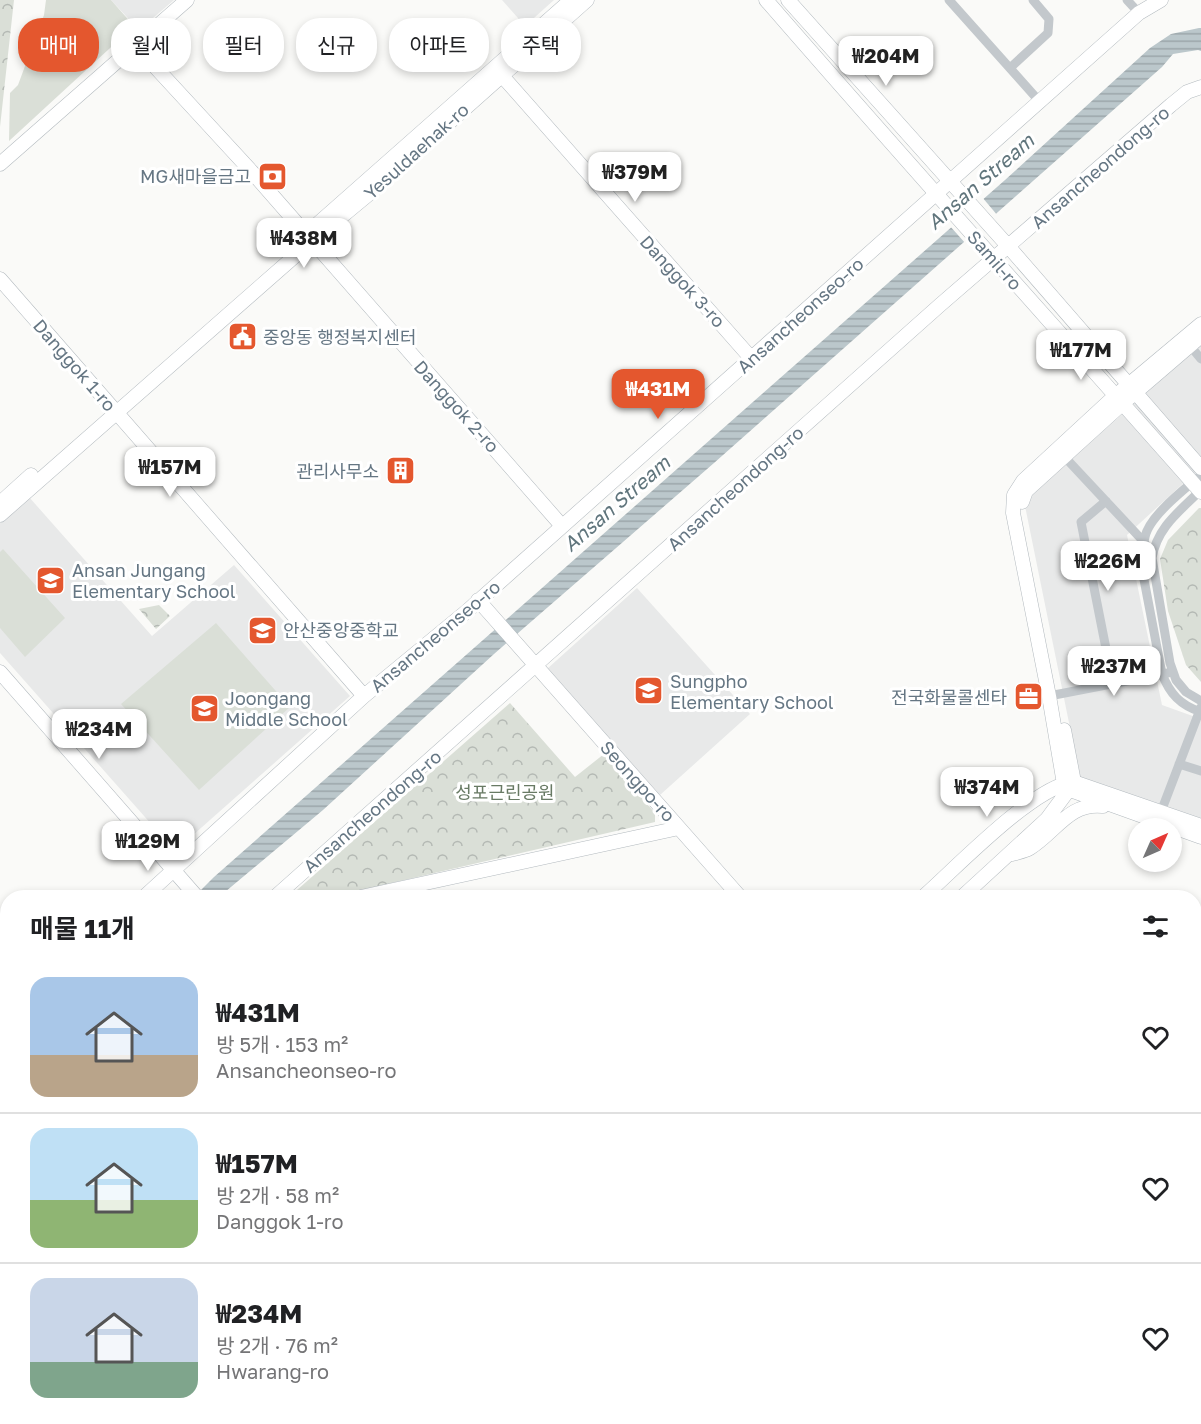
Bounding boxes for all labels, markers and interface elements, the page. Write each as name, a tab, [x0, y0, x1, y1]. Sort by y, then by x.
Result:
chip: 매매	[18, 18, 99, 72]
chip: 월세	[111, 18, 191, 72]
chip: 필터	[203, 18, 284, 72]
chip: 신규	[296, 18, 377, 72]
chip: 아파트	[389, 18, 489, 72]
chip: 주택	[501, 18, 581, 72]
pin: ₩204M	[844, 36, 928, 87]
text: ₩204M	[852, 43, 920, 67]
street label: Yesuldaehak-ro	[359, 98, 473, 204]
street label: Ansancheondong-ro	[1027, 101, 1173, 233]
water label: Ansan Stream	[922, 127, 1039, 234]
pin: ₩379M	[593, 152, 677, 203]
text: ₩379M	[602, 159, 668, 183]
bank icon: MG새마을금고	[256, 160, 288, 192]
place label: MG새마을금고	[140, 165, 251, 187]
pin: ₩438M	[262, 218, 346, 269]
text: ₩438M	[270, 225, 338, 249]
street label: Samil-ro	[963, 226, 1027, 294]
street label: Danggok 3-ro	[636, 230, 730, 332]
street label: Ansancheonseo-ro	[732, 253, 868, 377]
street label: Danggok 1-ro	[29, 315, 121, 415]
public building icon: 중앙동 행정복지센터	[226, 321, 258, 353]
place label: 중앙동 행정복지센터	[263, 326, 417, 348]
pin: ₩177M	[1039, 330, 1123, 381]
text: ₩177M	[1050, 337, 1112, 361]
street label: Danggok 2-ro	[410, 355, 504, 457]
pin: ₩431M	[616, 369, 700, 420]
text: ₩431M	[626, 376, 690, 400]
street label: Ansancheondong-ro	[662, 421, 808, 555]
pin: ₩157M	[128, 447, 212, 498]
water label: Ansan Stream	[558, 449, 675, 556]
text: ₩157M	[139, 454, 202, 478]
building icon: 관리사무소	[384, 455, 416, 487]
place label: 관리사무소	[296, 460, 379, 482]
pin: ₩226M	[1066, 541, 1150, 592]
text: ₩226M	[1075, 548, 1141, 572]
place label: Ansan Jungang Elementary School	[72, 559, 236, 602]
school or university icon: Ansan Jungang Elementary School	[35, 564, 67, 596]
street label: Ansancheonseo-ro	[366, 575, 504, 697]
school or university icon: 안산중앙중학교	[246, 614, 278, 646]
place label: 안산중앙중학교	[283, 619, 399, 641]
pin: ₩237M	[1072, 646, 1156, 697]
text: ₩237M	[1082, 653, 1146, 677]
place label: Sungpho Elementary School	[670, 670, 834, 713]
school or university icon: Sungpho Elementary School	[633, 675, 665, 707]
office icon: 전국화물콜센타	[1012, 681, 1044, 713]
place label: 전국화물콜센타	[891, 686, 1007, 708]
place label: Joongang Middle School	[225, 687, 348, 730]
school or university icon: Joongang Middle School	[188, 692, 220, 724]
pin: ₩234M	[57, 709, 141, 760]
text: ₩234M	[66, 716, 132, 740]
street label: Seongpo-ro	[596, 736, 680, 826]
street label: Ansancheondong-ro	[299, 745, 445, 877]
pin: ₩374M	[945, 767, 1029, 818]
text: ₩374M	[954, 774, 1020, 798]
park label: 성포근린공원	[455, 781, 555, 803]
north arrow	[1128, 818, 1182, 872]
map controls	[1128, 818, 1182, 872]
pin: ₩129M	[106, 821, 190, 872]
text: ₩129M	[116, 828, 180, 852]
icon: filters	[1139, 910, 1172, 943]
text: 매물 11개	[30, 913, 135, 944]
text: ₩431M	[216, 997, 300, 1028]
icon: home	[78, 1001, 150, 1073]
icon: heart	[1139, 1021, 1172, 1054]
text: 방 5개 · 153 m²	[216, 1032, 348, 1056]
text: Ansancheonseo-ro	[216, 1058, 396, 1082]
text: ₩157M	[216, 1148, 298, 1179]
icon: home	[78, 1152, 150, 1224]
icon: heart	[1139, 1172, 1172, 1205]
text: 방 2개 · 58 m²	[216, 1183, 339, 1207]
text: Danggok 1-ro	[216, 1209, 343, 1233]
text: ₩234M	[216, 1298, 302, 1329]
icon: home	[78, 1302, 150, 1374]
icon: heart	[1139, 1322, 1172, 1355]
text: 방 2개 · 76 m²	[216, 1333, 338, 1357]
text: Hwarang-ro	[216, 1359, 329, 1383]

